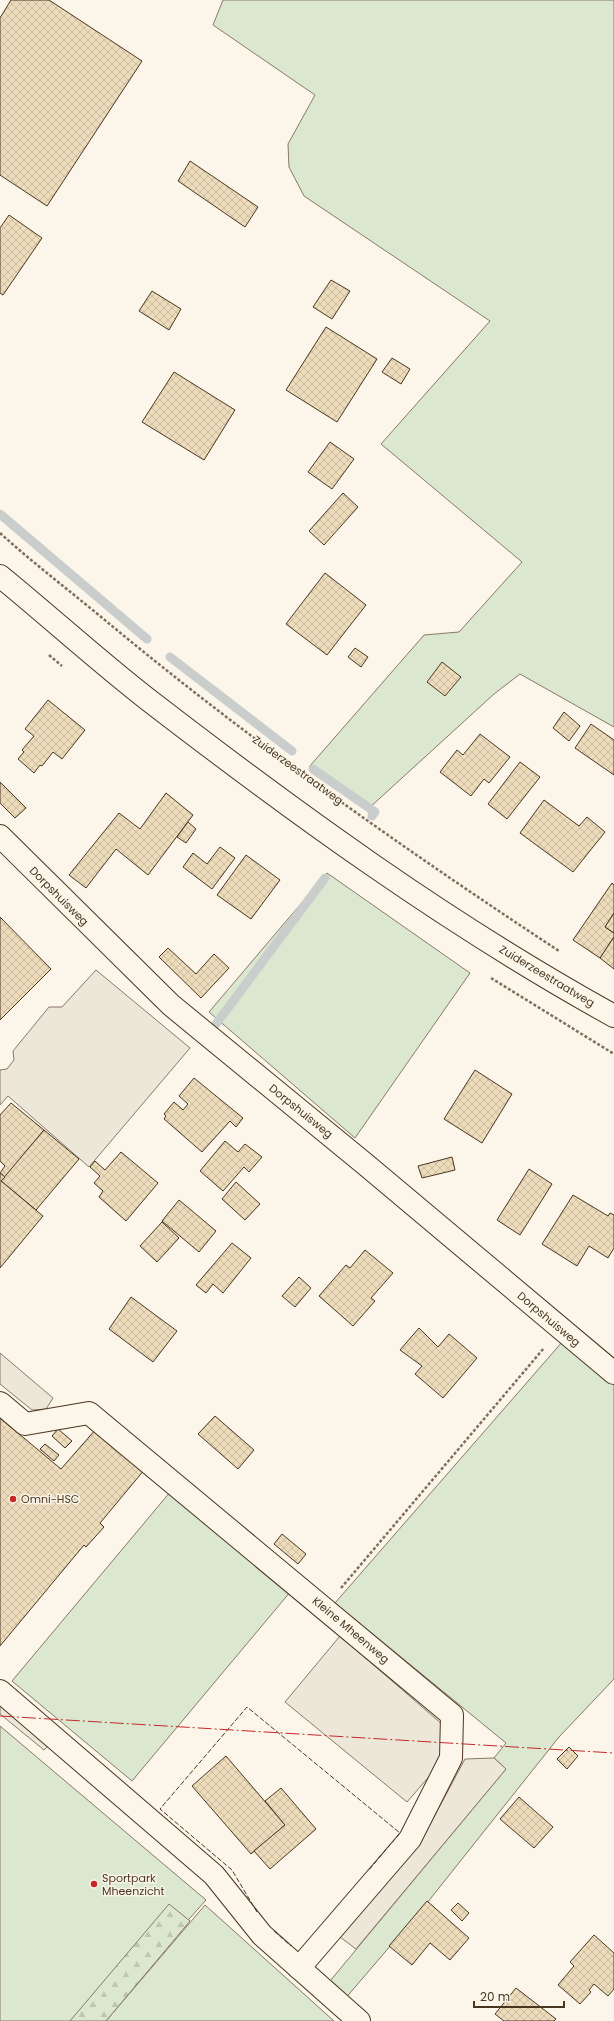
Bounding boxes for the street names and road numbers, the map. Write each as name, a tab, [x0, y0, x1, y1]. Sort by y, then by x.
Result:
street label: Zuiderzeestraatweg	[249, 732, 347, 808]
street label: Dorpshuisweg	[26, 863, 92, 929]
street label: Zuiderzeestraatweg	[496, 941, 598, 1011]
street label: Dorpshuisweg	[266, 1080, 336, 1142]
street label: Dorpshuisweg	[514, 1288, 584, 1350]
street label: Kleine Mheenweg	[309, 1593, 393, 1667]

